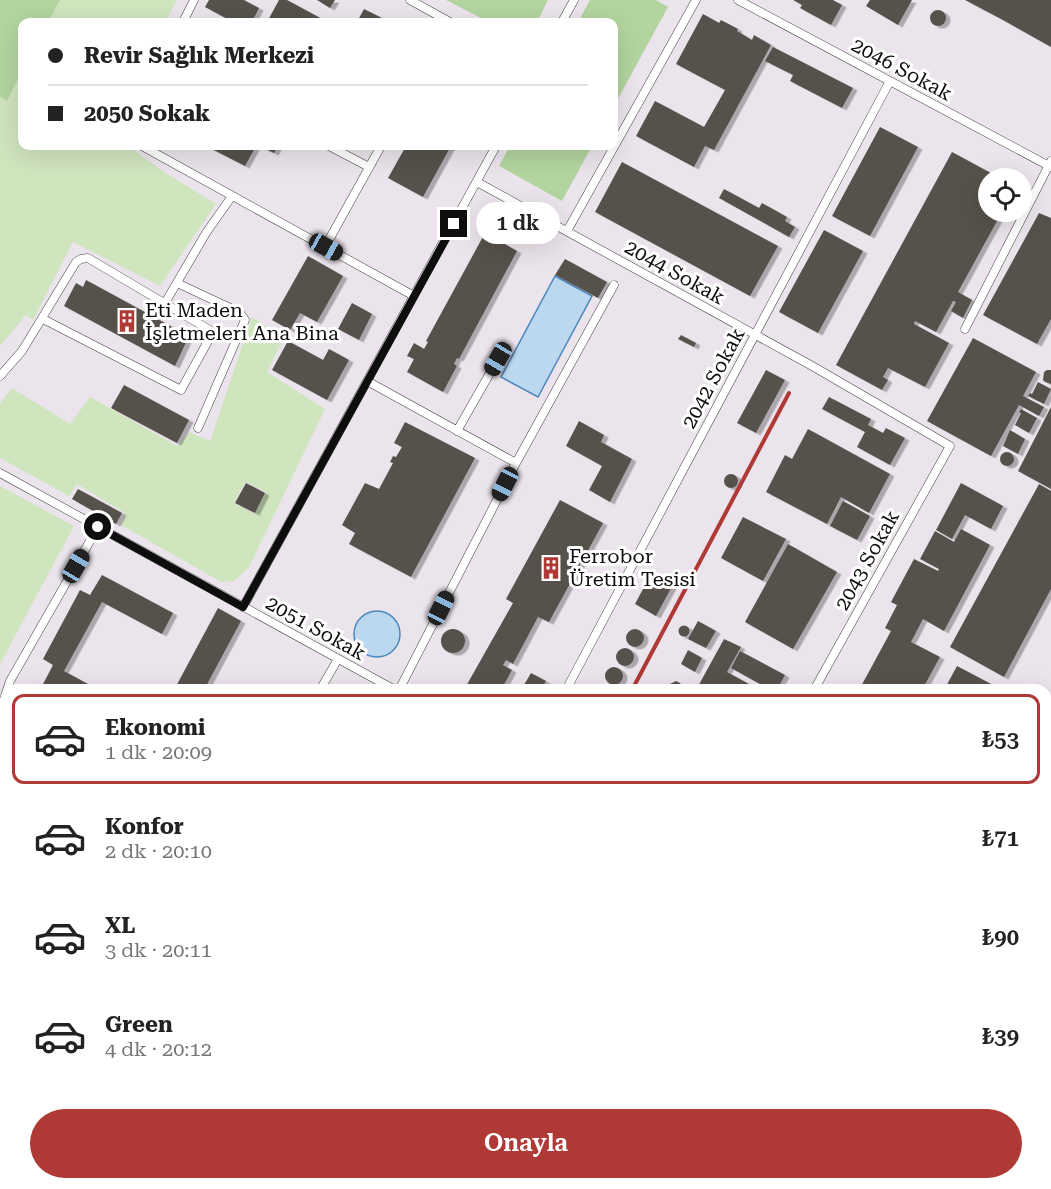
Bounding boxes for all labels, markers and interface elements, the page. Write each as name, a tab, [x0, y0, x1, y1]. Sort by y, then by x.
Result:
street label: 2046 Sokak	[848, 32, 957, 106]
text: Revir Sağlık Merkezi	[84, 43, 314, 68]
text: 2050 Sokak	[84, 101, 210, 126]
map controls	[978, 168, 1032, 222]
button: locate	[978, 168, 1032, 222]
callout: 1 dk	[475, 203, 559, 245]
route end	[440, 210, 467, 237]
text: 1 dk	[497, 211, 539, 235]
car	[306, 230, 346, 264]
street label: 2044 Sokak	[621, 235, 729, 309]
place label: Eti Maden İşletmeleri Ana Bina	[145, 298, 339, 345]
building icon: Eti Maden İşletmeleri Ana Bina	[114, 308, 140, 334]
street label: 2042 Sokak	[676, 323, 750, 432]
car	[481, 339, 515, 379]
car	[489, 464, 521, 504]
street label: 2043 Sokak	[830, 506, 904, 614]
route start	[84, 513, 111, 540]
place label: Ferrobor Üretim Tesisi	[569, 544, 696, 591]
car	[59, 546, 93, 586]
building icon: Ferrobor Üretim Tesisi	[538, 555, 564, 581]
car	[425, 588, 457, 628]
street label: 2051 Sokak	[262, 591, 370, 665]
icon: car	[33, 712, 87, 766]
text: Ekonomi	[105, 715, 205, 740]
text: ₺53	[982, 727, 1019, 752]
text: 1 dk · 20:09	[105, 740, 212, 764]
icon: car	[33, 811, 87, 865]
text: Konfor	[105, 814, 184, 839]
text: ₺71	[982, 826, 1019, 851]
text: 2 dk · 20:10	[105, 839, 212, 863]
icon: car	[33, 910, 87, 964]
text: XL	[105, 913, 135, 938]
text: ₺90	[982, 925, 1019, 950]
text: 3 dk · 20:11	[105, 938, 212, 962]
icon: car	[33, 1009, 87, 1063]
text: Green	[105, 1012, 173, 1037]
text: ₺39	[982, 1024, 1019, 1049]
text: 4 dk · 20:12	[105, 1037, 212, 1061]
button: Onayla	[30, 1109, 1022, 1178]

